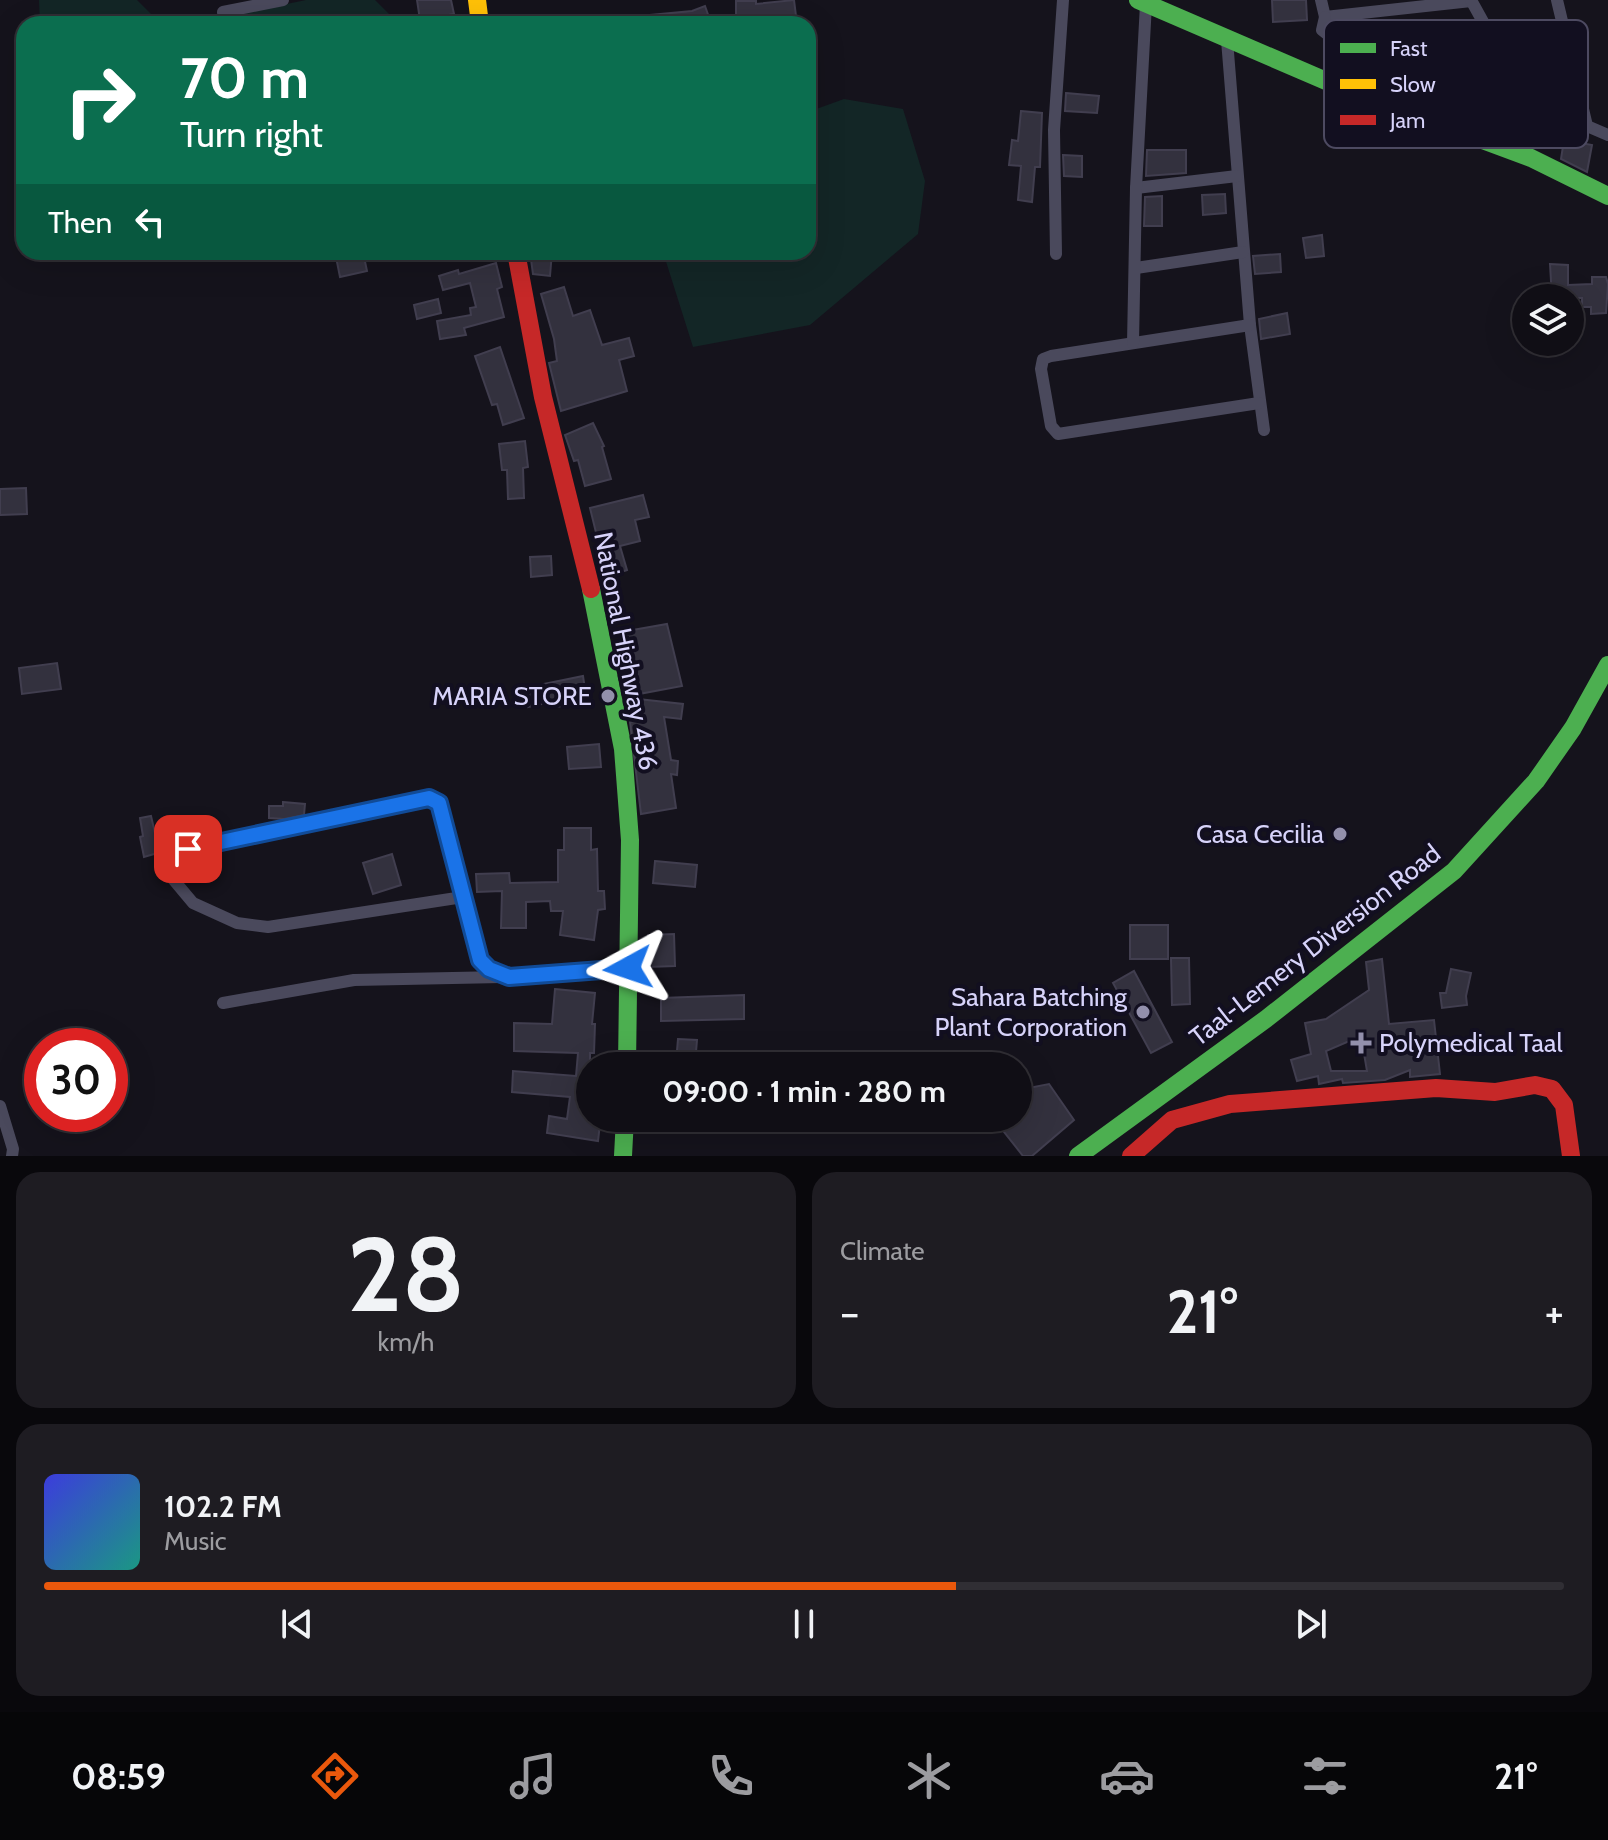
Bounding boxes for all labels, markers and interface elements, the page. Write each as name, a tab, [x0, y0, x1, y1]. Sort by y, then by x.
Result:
legend	[1324, 20, 1588, 148]
text: Fast	[1390, 35, 1428, 62]
text: 70 m	[180, 44, 309, 112]
icon: right	[48, 48, 152, 152]
text: Slow	[1390, 71, 1436, 98]
text: Jam	[1389, 107, 1425, 134]
text: Turn right	[180, 112, 323, 156]
icon: left	[128, 200, 172, 244]
text: Then	[48, 204, 112, 241]
map controls	[1512, 284, 1584, 356]
button: layers	[1512, 284, 1584, 356]
street label: National Highway 436	[587, 529, 665, 773]
place label: MARIA STORE	[432, 680, 592, 712]
marker: MARIA STORE	[599, 687, 617, 705]
pin	[154, 815, 222, 883]
place label: Casa Cecilia	[1196, 818, 1325, 850]
marker: Casa Cecilia	[1331, 825, 1349, 843]
icon: arrive	[166, 827, 210, 871]
street label: Taal-Lemery Diversion Road	[1183, 837, 1447, 1053]
position arrow	[586, 926, 670, 1010]
place label: Sahara Batching Plant Corporation	[934, 981, 1128, 1043]
marker: Sahara Batching Plant Corporation	[1134, 1003, 1152, 1021]
place label: Polymedical Taal	[1379, 1027, 1563, 1059]
speed limit sign: 30	[24, 1028, 128, 1132]
marker: Polymedical Taal	[1350, 1032, 1372, 1054]
text: 09:00 · 1 min · 280 m	[662, 1073, 946, 1110]
text: 28	[347, 1211, 465, 1337]
text: Climate	[840, 1235, 925, 1267]
text: 21°	[1166, 1275, 1238, 1348]
text: −	[840, 1286, 859, 1339]
text: +	[1545, 1286, 1564, 1339]
text: km/h	[378, 1326, 434, 1358]
text: 102.2 FM	[164, 1488, 282, 1525]
text: Music	[164, 1525, 227, 1557]
icon: previous	[275, 1602, 319, 1646]
icon: pause	[782, 1602, 826, 1646]
icon: next	[1289, 1602, 1333, 1646]
icon: directions	[307, 1748, 363, 1804]
icon: music	[505, 1748, 561, 1804]
icon: phone	[703, 1748, 759, 1804]
icon: climate	[901, 1748, 957, 1804]
icon: car	[1099, 1748, 1155, 1804]
icon: filters	[1297, 1748, 1353, 1804]
text: 08:59	[71, 1754, 166, 1798]
text: 21°	[1494, 1754, 1537, 1798]

